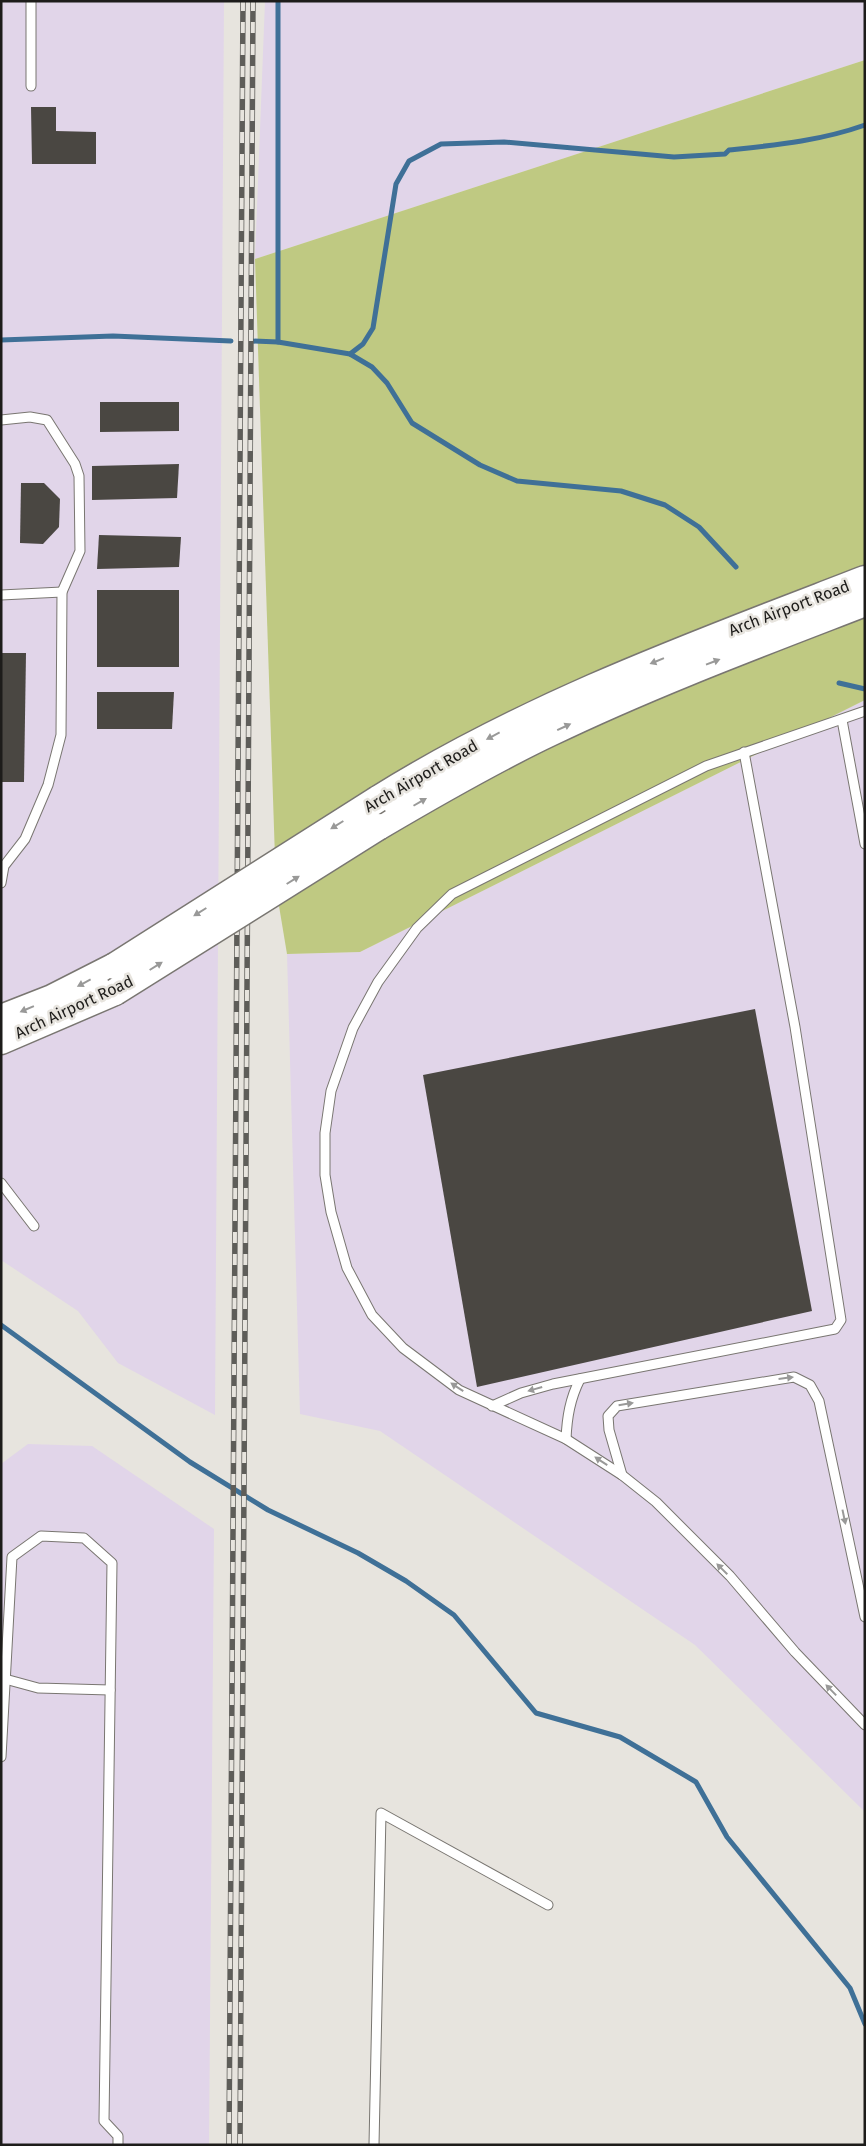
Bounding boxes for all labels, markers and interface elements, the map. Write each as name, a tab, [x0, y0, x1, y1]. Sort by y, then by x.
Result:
street label: Arch Airport Road	[726, 576, 852, 640]
one-way arrow	[649, 657, 664, 665]
one-way arrow	[706, 658, 720, 666]
one-way arrow	[557, 722, 571, 730]
one-way arrow	[486, 732, 500, 740]
street label: Arch Airport Road	[361, 736, 481, 816]
one-way arrow	[413, 798, 426, 807]
one-way arrow	[331, 820, 344, 830]
one-way arrow	[287, 875, 300, 884]
one-way arrow	[193, 907, 206, 917]
one-way arrow	[149, 962, 162, 971]
street label: Arch Airport Road	[12, 971, 136, 1043]
one-way arrow	[77, 978, 91, 987]
one-way arrow	[20, 1005, 34, 1013]
one-way arrow	[779, 1374, 795, 1382]
one-way arrow	[450, 1383, 464, 1392]
one-way arrow	[527, 1386, 542, 1394]
one-way arrow	[618, 1400, 634, 1408]
one-way arrow	[594, 1457, 608, 1466]
one-way arrow	[840, 1509, 848, 1525]
one-way arrow	[717, 1563, 729, 1575]
one-way arrow	[825, 1684, 837, 1696]

